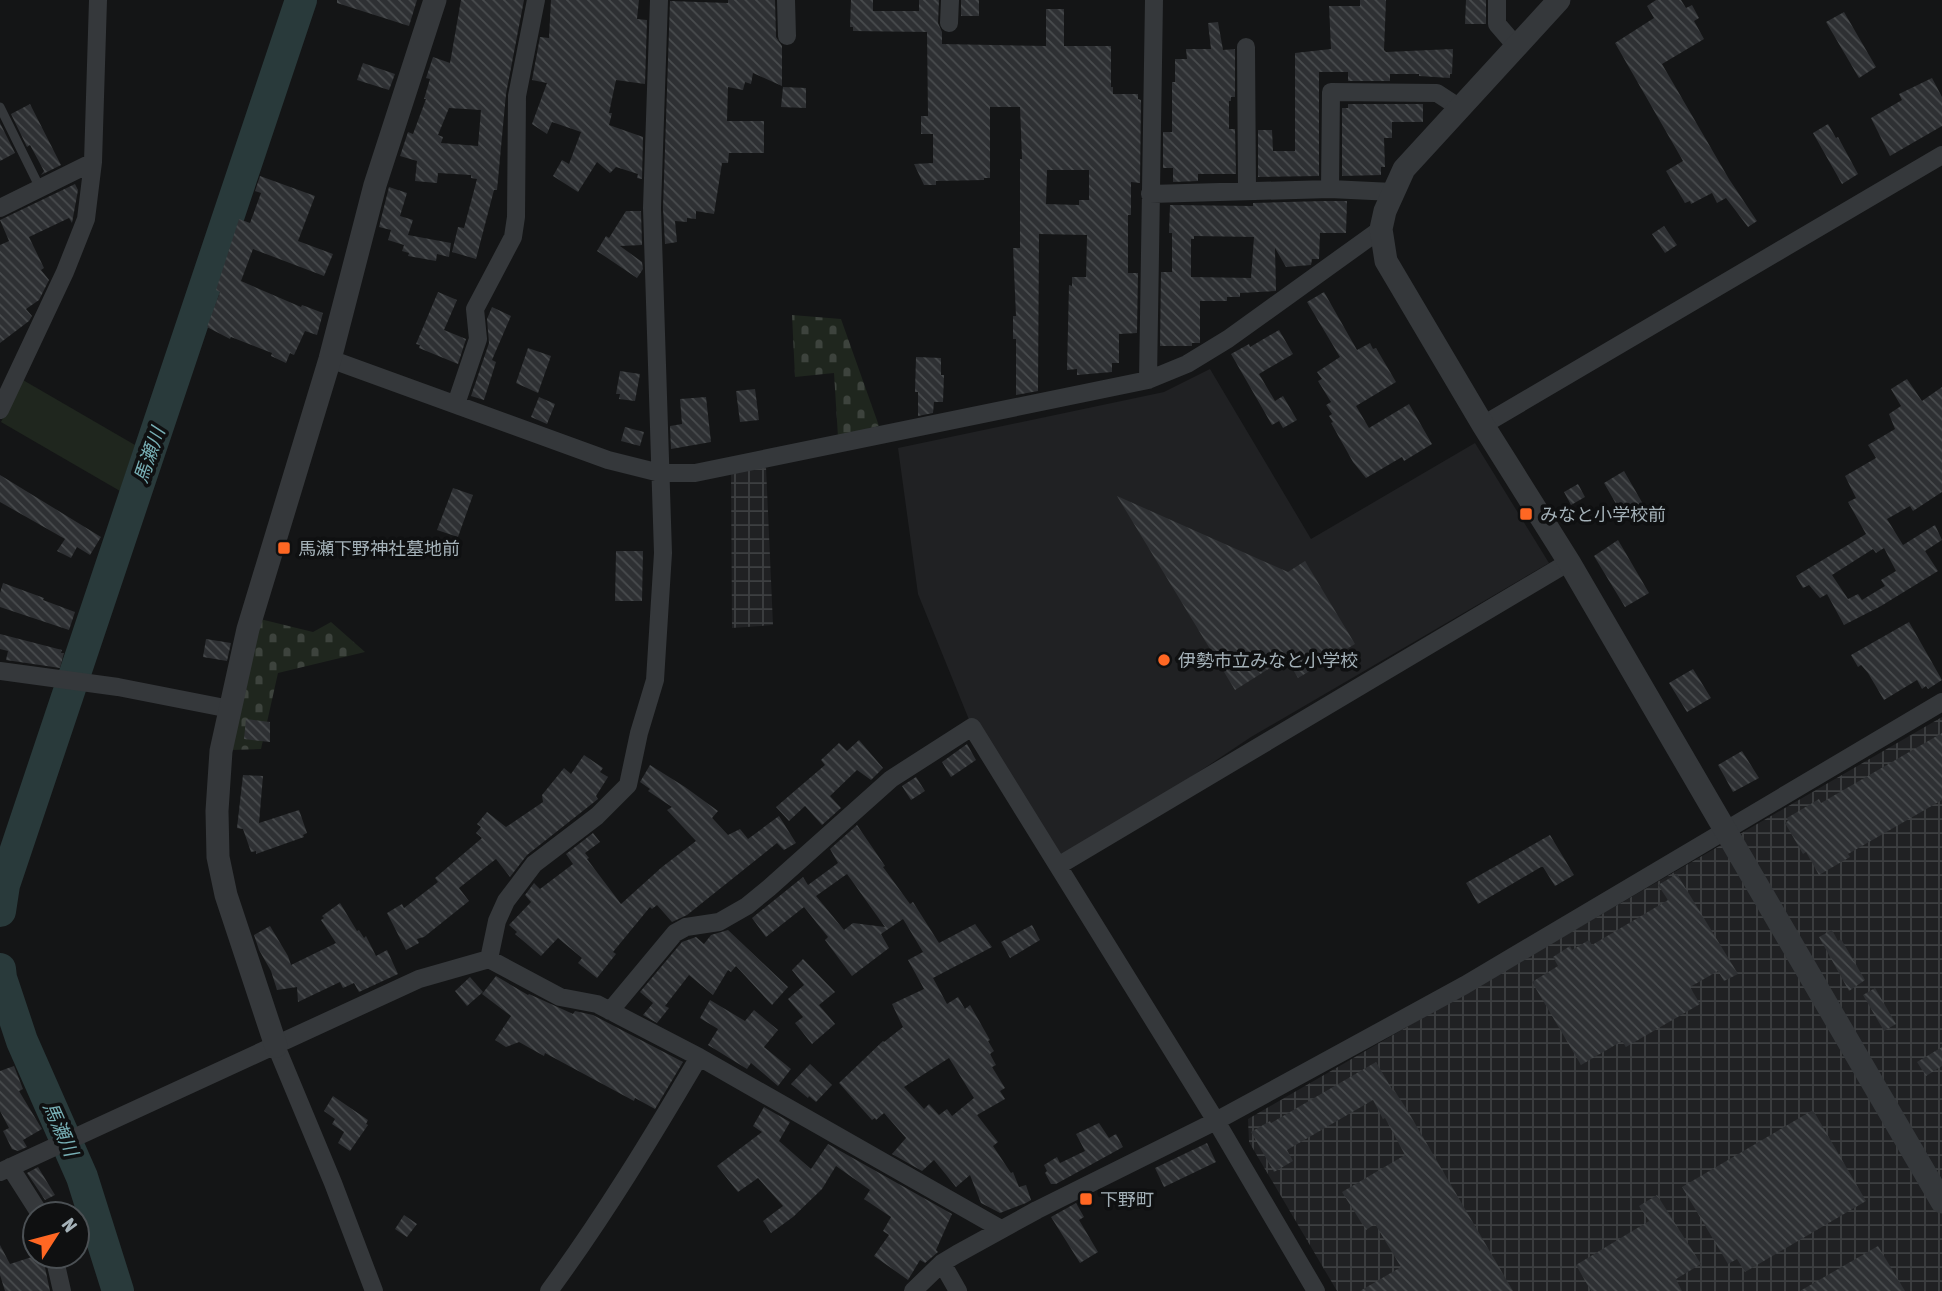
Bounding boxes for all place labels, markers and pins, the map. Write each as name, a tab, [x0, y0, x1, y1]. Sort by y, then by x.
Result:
place label: みなと小学校前	[1540, 504, 1666, 525]
marker: みなと小学校前	[1518, 506, 1534, 522]
place label: 馬瀬下野神社墓地前	[298, 538, 460, 559]
marker: 馬瀬下野神社墓地前	[276, 540, 292, 556]
place label: 伊勢市立みなと小学校	[1178, 650, 1358, 671]
marker: 伊勢市立みなと小学校	[1156, 652, 1172, 668]
place label: 下野町	[1100, 1189, 1154, 1210]
marker: 下野町	[1078, 1191, 1094, 1207]

